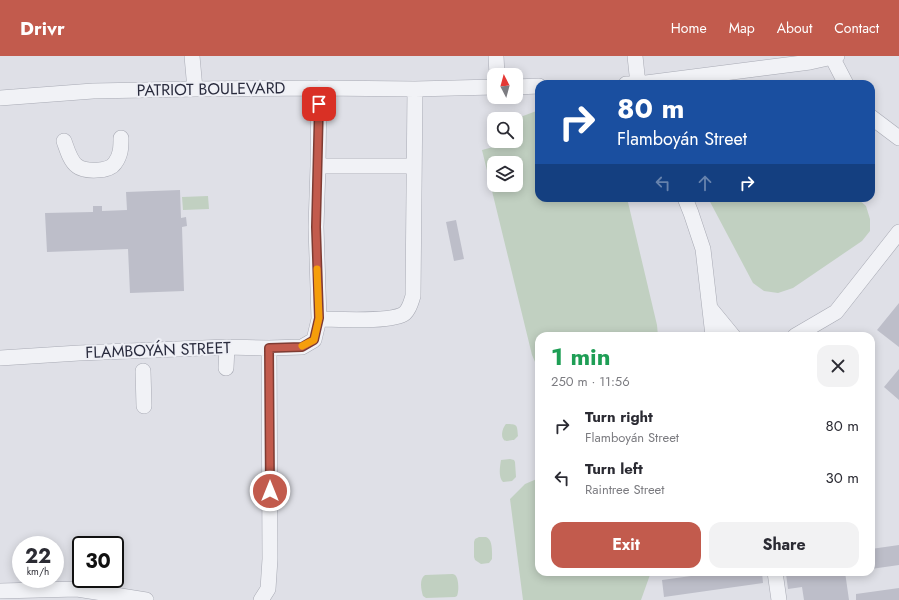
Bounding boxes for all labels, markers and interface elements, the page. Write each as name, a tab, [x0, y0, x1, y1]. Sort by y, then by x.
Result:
text: Drivr	[20, 15, 65, 42]
text: Home	[671, 18, 707, 38]
text: Map	[729, 18, 755, 38]
text: About	[777, 18, 812, 38]
text: Contact	[834, 18, 879, 38]
north arrow	[487, 68, 523, 104]
map controls	[487, 68, 523, 192]
street label: PATRIOT BOULEVARD	[136, 76, 286, 102]
pin	[302, 87, 336, 121]
text: 80 m	[617, 88, 684, 129]
icon: arrive	[308, 93, 330, 115]
icon: right	[551, 96, 603, 148]
button: search	[487, 112, 523, 148]
text: Flamboyán Street	[617, 126, 747, 152]
button: layers	[487, 156, 523, 192]
icon: left	[652, 172, 674, 194]
icon: ahead	[694, 172, 716, 194]
icon: right	[736, 172, 758, 194]
street label: FLAMBOYÁN STREET	[85, 336, 232, 364]
text: 1 min	[551, 339, 611, 374]
button: close	[817, 345, 859, 387]
text: 250 m · 11:56	[551, 372, 630, 391]
text: Turn right	[585, 406, 653, 428]
icon: right	[551, 415, 573, 437]
text: 80 m	[826, 415, 859, 437]
text: Flamboyán Street	[585, 428, 679, 447]
text: Turn left	[585, 458, 643, 480]
icon: left	[551, 467, 573, 489]
text: 30 m	[826, 467, 859, 489]
position arrow	[249, 470, 291, 512]
text: Raintree Street	[585, 480, 664, 499]
button: Exit	[551, 522, 701, 568]
button: Share	[709, 522, 859, 568]
speed limit sign: 30	[72, 536, 124, 588]
text: 22	[25, 542, 51, 571]
text: km/h	[27, 564, 49, 579]

